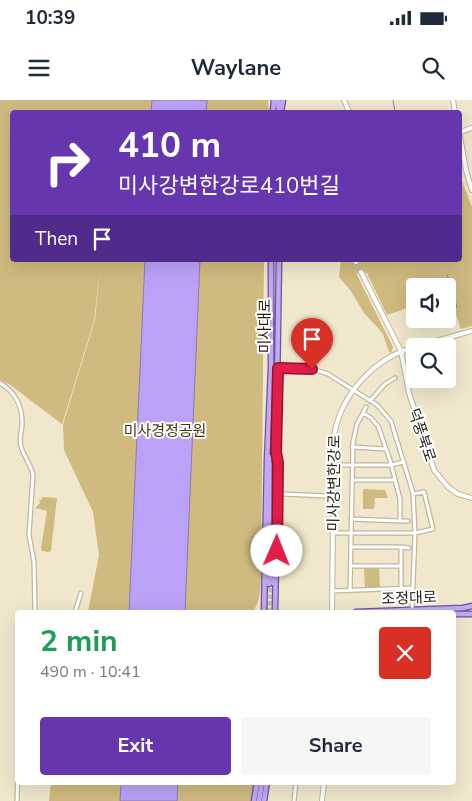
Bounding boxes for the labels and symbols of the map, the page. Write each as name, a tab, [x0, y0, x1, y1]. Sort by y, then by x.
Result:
street label: 미사대로	[255, 298, 275, 354]
pin	[291, 318, 333, 369]
street label: 덕풍북로	[404, 406, 440, 464]
park label: 미사경정공원	[124, 421, 206, 441]
street label: 미사강변한강로	[323, 435, 345, 531]
position arrow	[250, 524, 302, 576]
street label: 조정대로	[381, 587, 437, 609]

